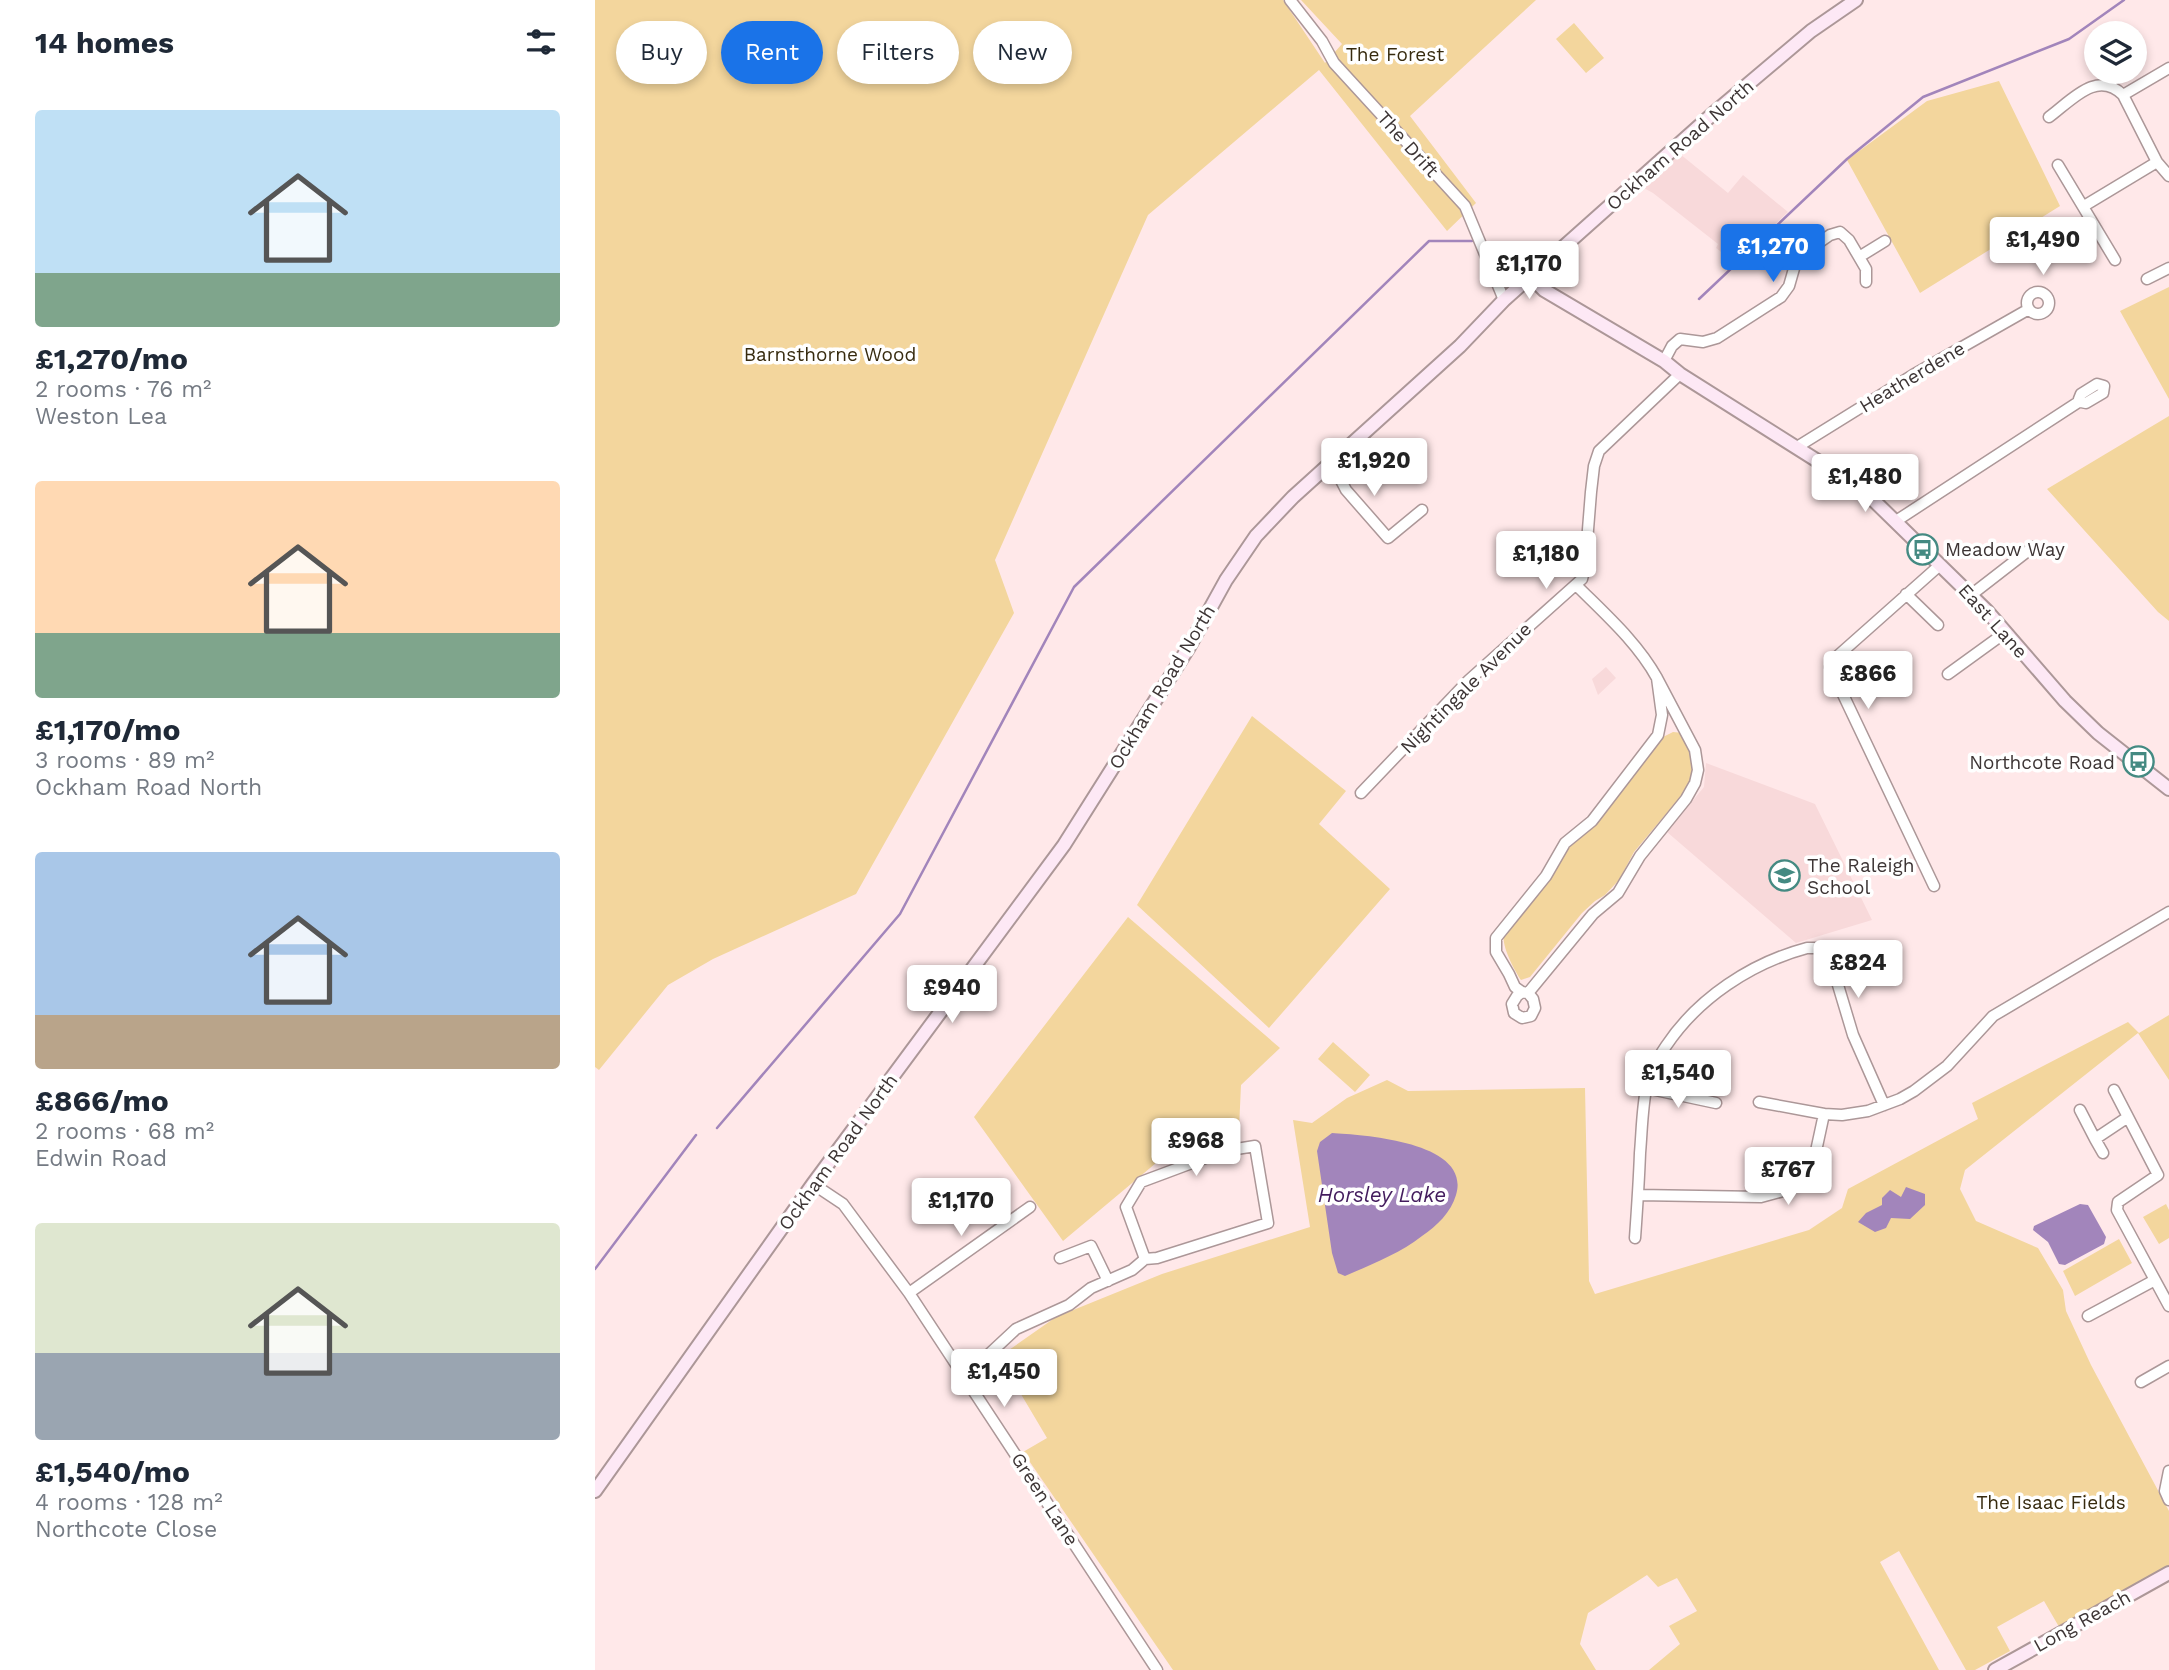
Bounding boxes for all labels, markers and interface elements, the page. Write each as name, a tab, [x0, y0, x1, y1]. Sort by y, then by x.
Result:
chip: Buy	[616, 21, 707, 84]
chip: Rent	[721, 21, 823, 84]
chip: Filters	[837, 21, 959, 84]
chip: New	[973, 21, 1072, 84]
map controls	[2084, 21, 2147, 84]
button: layers	[2084, 21, 2147, 84]
icon: filters	[522, 23, 560, 61]
text: 14 homes	[35, 25, 174, 60]
park label: The Forest	[1346, 43, 1444, 66]
street label: Ockham Road North	[1602, 75, 1758, 215]
street label: The Drift	[1372, 106, 1444, 182]
icon: home	[235, 155, 361, 281]
pin: £1,490	[1986, 218, 2100, 277]
pin: £1,270	[1716, 224, 1830, 284]
text: £1,490	[2006, 226, 2080, 253]
text: £1,270	[1737, 233, 1809, 260]
pin: £1,170	[1472, 242, 1586, 301]
text: £1,170	[1496, 250, 1562, 277]
street label: Heatherdene	[1855, 337, 1969, 417]
text: £1,270/mo	[35, 341, 188, 376]
park label: Barnsthorne Wood	[744, 343, 916, 366]
text: 2 rooms · 76 m²	[35, 376, 211, 403]
text: Weston Lea	[35, 403, 167, 430]
pin: £1,920	[1317, 438, 1431, 498]
text: £1,920	[1337, 447, 1411, 474]
pin: £1,480	[1808, 454, 1922, 514]
text: £1,480	[1828, 463, 1902, 490]
icon: home	[235, 526, 361, 652]
pin: £1,180	[1489, 532, 1603, 591]
bus stop icon: Meadow Way	[1905, 532, 1939, 566]
place label: Meadow Way	[1945, 538, 2065, 561]
text: £1,180	[1512, 540, 1580, 567]
street label: East Lane	[1954, 579, 2032, 663]
street label: Ockham Road North	[1104, 601, 1220, 773]
street label: Nightingale Avenue	[1396, 618, 1536, 758]
pin: £866	[1827, 652, 1909, 711]
text: £866	[1839, 660, 1897, 687]
text: £1,170/mo	[35, 712, 180, 747]
bus stop icon: Northcote Road	[2121, 745, 2155, 779]
text: 3 rooms · 89 m²	[35, 747, 214, 774]
place label: Northcote Road	[1969, 751, 2115, 774]
text: Ockham Road North	[35, 774, 262, 801]
place label: The Raleigh School	[1807, 854, 1914, 899]
school or university icon: The Raleigh School	[1767, 859, 1801, 893]
icon: home	[235, 897, 361, 1023]
pin: £824	[1817, 940, 1899, 1000]
text: £824	[1830, 949, 1887, 976]
pin: £940	[911, 965, 993, 1025]
text: £940	[923, 974, 981, 1001]
pin: £1,540	[1621, 1050, 1735, 1110]
text: £1,540	[1641, 1059, 1715, 1086]
street label: Ockham Road North	[774, 1069, 902, 1235]
text: £866/mo	[35, 1083, 169, 1118]
text: 2 rooms · 68 m²	[35, 1118, 214, 1145]
pin: £968	[1155, 1118, 1237, 1178]
text: £968	[1167, 1127, 1225, 1154]
text: Edwin Road	[35, 1145, 167, 1172]
pin: £767	[1747, 1148, 1829, 1207]
text: £767	[1761, 1156, 1815, 1183]
pin: £1,170	[904, 1178, 1018, 1238]
water label: Horsley Lake	[1318, 1182, 1446, 1207]
text: £1,170	[928, 1187, 994, 1214]
icon: home	[235, 1268, 361, 1394]
pin: £1,450	[947, 1350, 1061, 1409]
text: £1,450	[967, 1358, 1041, 1385]
street label: Green Lane	[1006, 1448, 1084, 1550]
text: £1,540/mo	[35, 1454, 190, 1489]
text: 4 rooms · 128 m²	[35, 1489, 223, 1516]
park label: The Isaac Fields	[1976, 1491, 2126, 1514]
text: Northcote Close	[35, 1516, 217, 1543]
street label: Long Reach	[2030, 1585, 2134, 1657]

